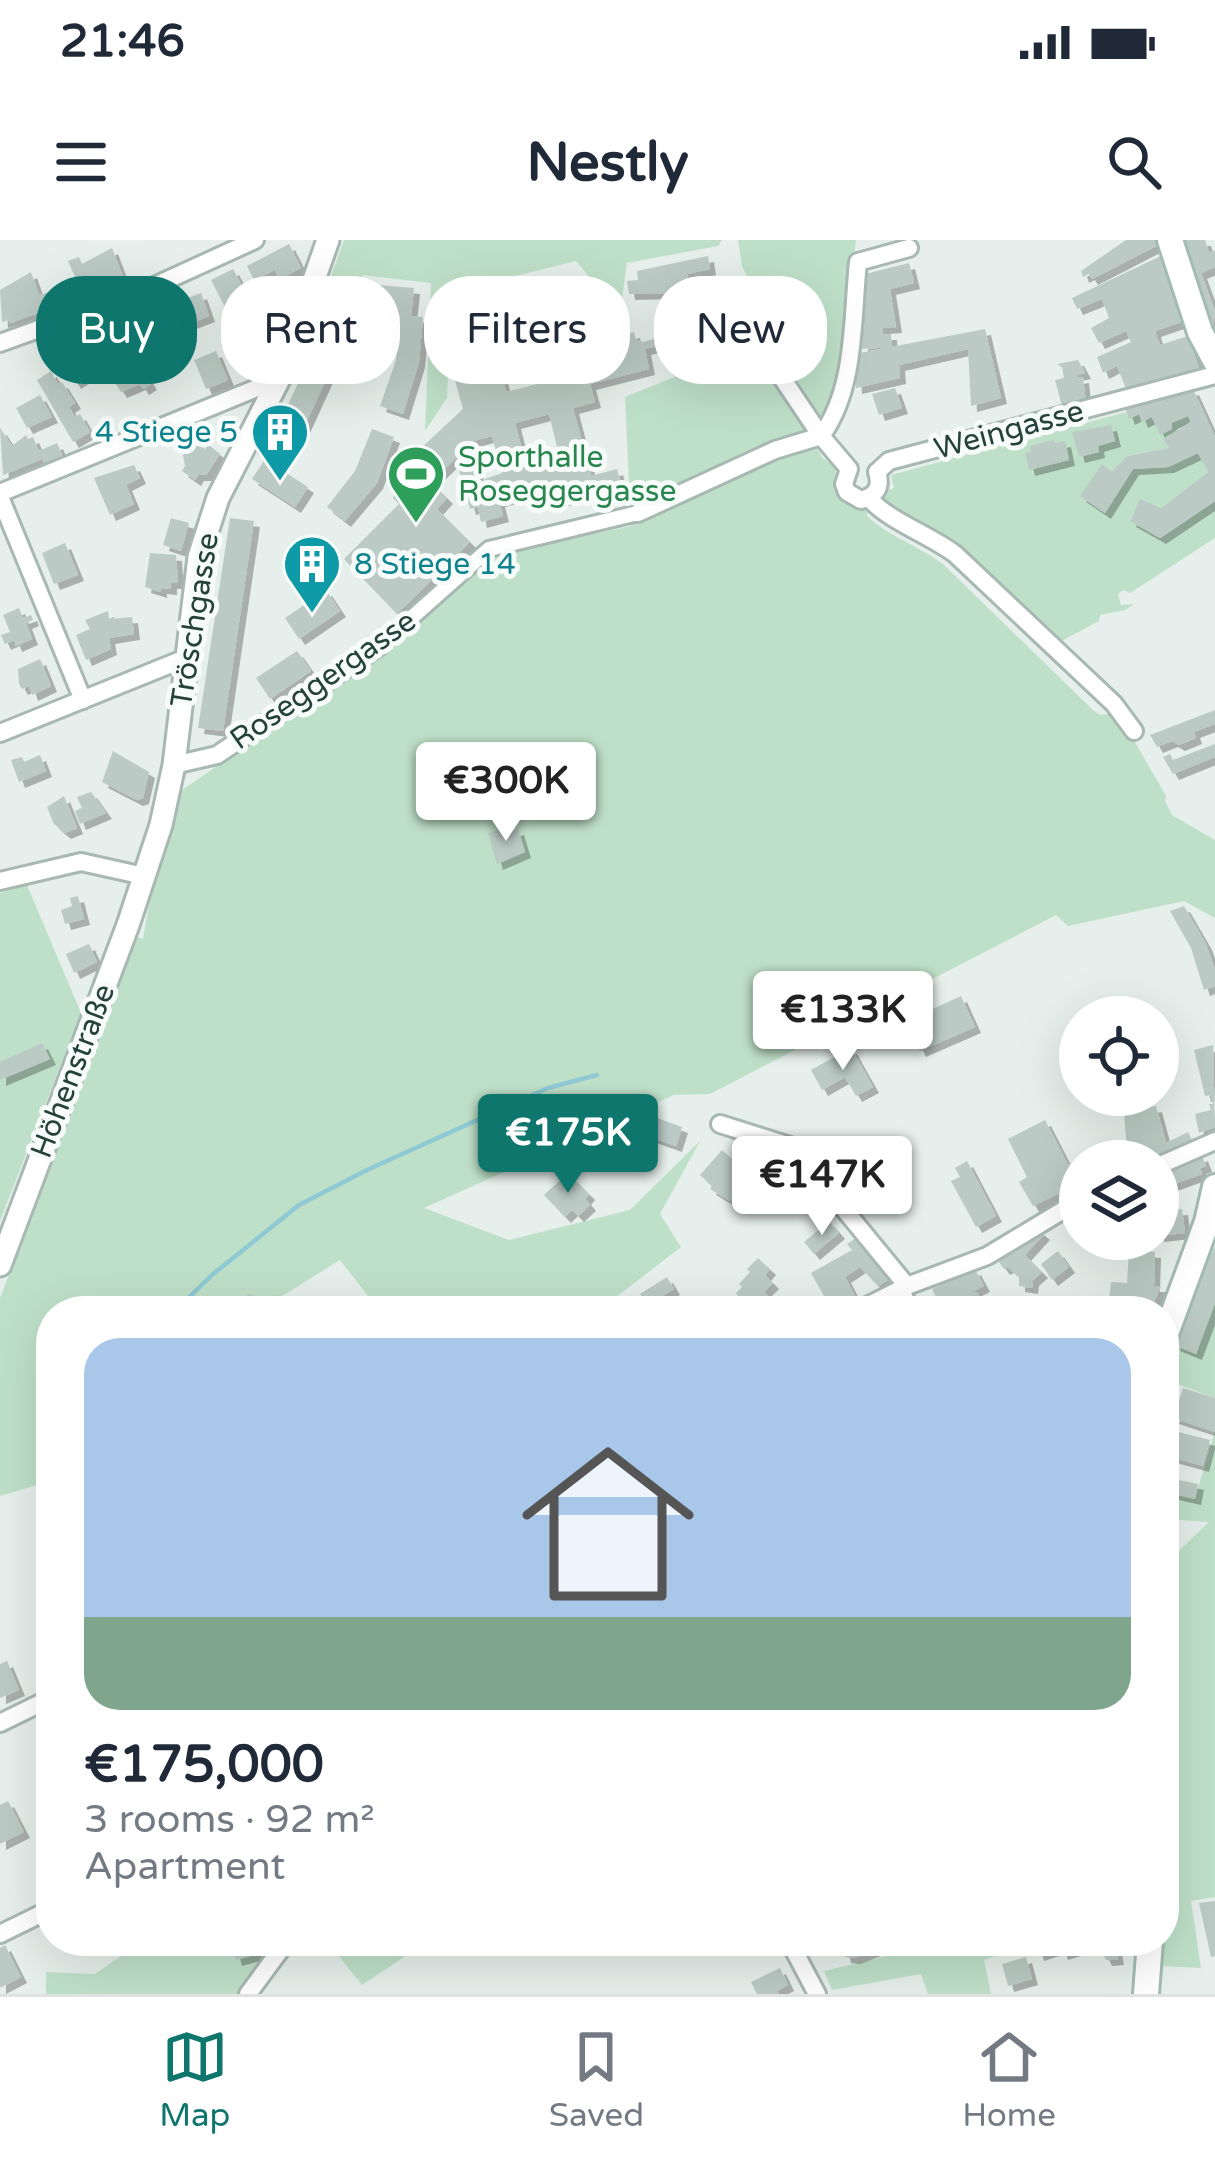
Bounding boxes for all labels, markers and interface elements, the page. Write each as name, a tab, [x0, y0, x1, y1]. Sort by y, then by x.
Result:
text: 21:46	[60, 15, 185, 69]
icon: menu	[48, 129, 114, 195]
icon: search	[1101, 129, 1167, 195]
text: Nestly	[527, 130, 688, 195]
chip: Buy	[36, 276, 197, 384]
chip: Rent	[221, 276, 400, 384]
chip: Filters	[424, 276, 630, 384]
chip: New	[654, 276, 827, 384]
street label: Weingasse	[930, 392, 1088, 468]
building icon: 4 Stiege 5	[249, 401, 311, 483]
place label: 4 Stiege 5	[95, 414, 238, 451]
place label: Sporthalle Roseggergasse	[458, 439, 676, 510]
sports icon: Sporthalle Roseggergasse	[385, 443, 447, 525]
street label: Tröschgasse	[163, 530, 227, 710]
building icon: 8 Stiege 14	[281, 533, 343, 615]
place label: 8 Stiege 14	[354, 546, 516, 583]
street label: Roseggergasse	[223, 602, 423, 758]
pin: €300K	[422, 742, 590, 844]
text: €300K	[443, 757, 569, 804]
pin: €133K	[759, 971, 927, 1073]
street label: Höhenstraße	[23, 979, 123, 1163]
text: €133K	[780, 986, 906, 1033]
map controls	[1059, 996, 1179, 1260]
button: locate	[1059, 996, 1179, 1116]
pin: €175K	[484, 1094, 652, 1196]
text: €175K	[505, 1109, 631, 1156]
pin: €147K	[738, 1136, 906, 1238]
button: layers	[1059, 1140, 1179, 1260]
text: €147K	[759, 1151, 885, 1198]
icon: home	[500, 1416, 716, 1632]
text: €175,000	[84, 1734, 324, 1796]
text: 3 rooms · 92 m²	[84, 1796, 375, 1843]
text: Apartment	[84, 1843, 285, 1890]
tab: Map	[159, 2024, 230, 2135]
tab: Saved	[549, 2024, 644, 2135]
tab: Home	[962, 2024, 1056, 2135]

